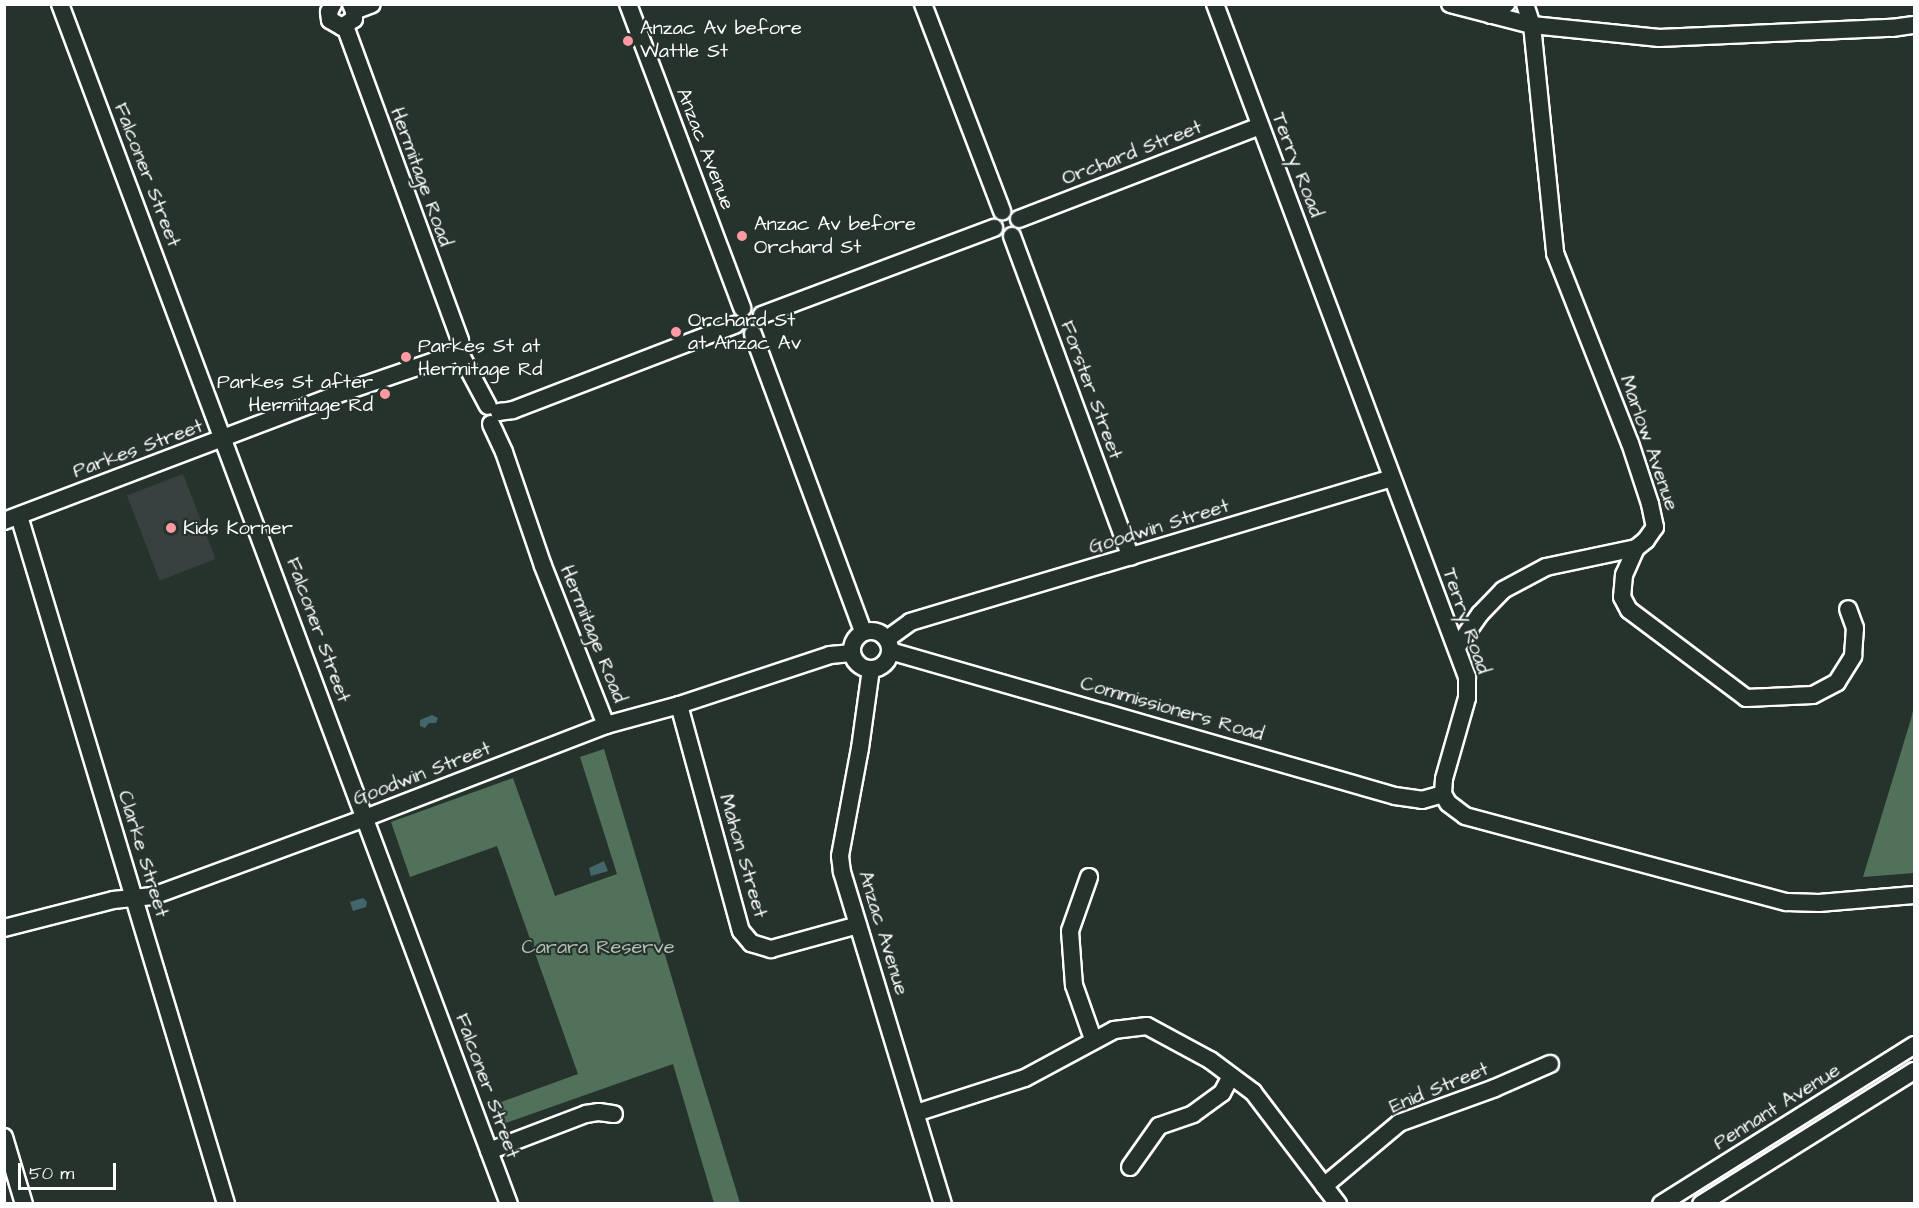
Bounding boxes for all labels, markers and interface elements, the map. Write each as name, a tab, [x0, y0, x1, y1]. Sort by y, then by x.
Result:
place label: Anzac Av before Wattle St	[640, 17, 802, 64]
marker: Anzac Av before Wattle St	[621, 34, 635, 48]
street label: Anzac Avenue	[671, 85, 739, 213]
street label: Falconer Street	[108, 99, 186, 251]
street label: Hermitage Road	[385, 104, 457, 250]
street label: Terry Road	[1266, 109, 1328, 221]
street label: Orchard Street	[1059, 115, 1205, 191]
place label: Anzac Av before Orchard St	[754, 213, 916, 260]
marker: Anzac Av before Orchard St	[735, 229, 749, 243]
place label: Orchard St at Anzac Av	[688, 308, 801, 355]
street label: Forster Street	[1055, 317, 1127, 463]
marker: Orchard St at Anzac Av	[669, 325, 683, 339]
place label: Parkes St at Hermitage Rd	[418, 334, 542, 381]
marker: Parkes St at Hermitage Rd	[399, 350, 413, 364]
place label: Parkes St after Hermitage Rd	[217, 371, 373, 418]
street label: Marlow Avenue	[1615, 372, 1683, 514]
marker: Parkes St after Hermitage Rd	[378, 387, 392, 401]
street label: Parkes Street	[70, 414, 206, 484]
street label: Goodwin Street	[1086, 494, 1232, 560]
place label: Kids Korner	[183, 516, 293, 540]
marker: Kids Korner	[164, 521, 178, 535]
street label: Falconer Street	[281, 554, 355, 706]
street label: Hermitage Road	[555, 562, 631, 706]
street label: Terry Road	[1437, 565, 1495, 677]
street label: Commissioners Road	[1077, 671, 1267, 747]
street label: Goodwin Street	[350, 737, 494, 811]
street label: Clarke Street	[112, 788, 174, 920]
street label: Mahon Street	[714, 791, 772, 921]
street label: Anzac Avenue	[853, 868, 913, 998]
park label: Carara Reserve	[522, 935, 674, 959]
street label: Falconer Street	[450, 1010, 524, 1162]
street label: Enid Street	[1386, 1057, 1492, 1119]
street label: Pennant Avenue	[1709, 1058, 1845, 1156]
scale bar	[21, 1151, 118, 1189]
text: 50 m	[29, 1161, 74, 1186]

